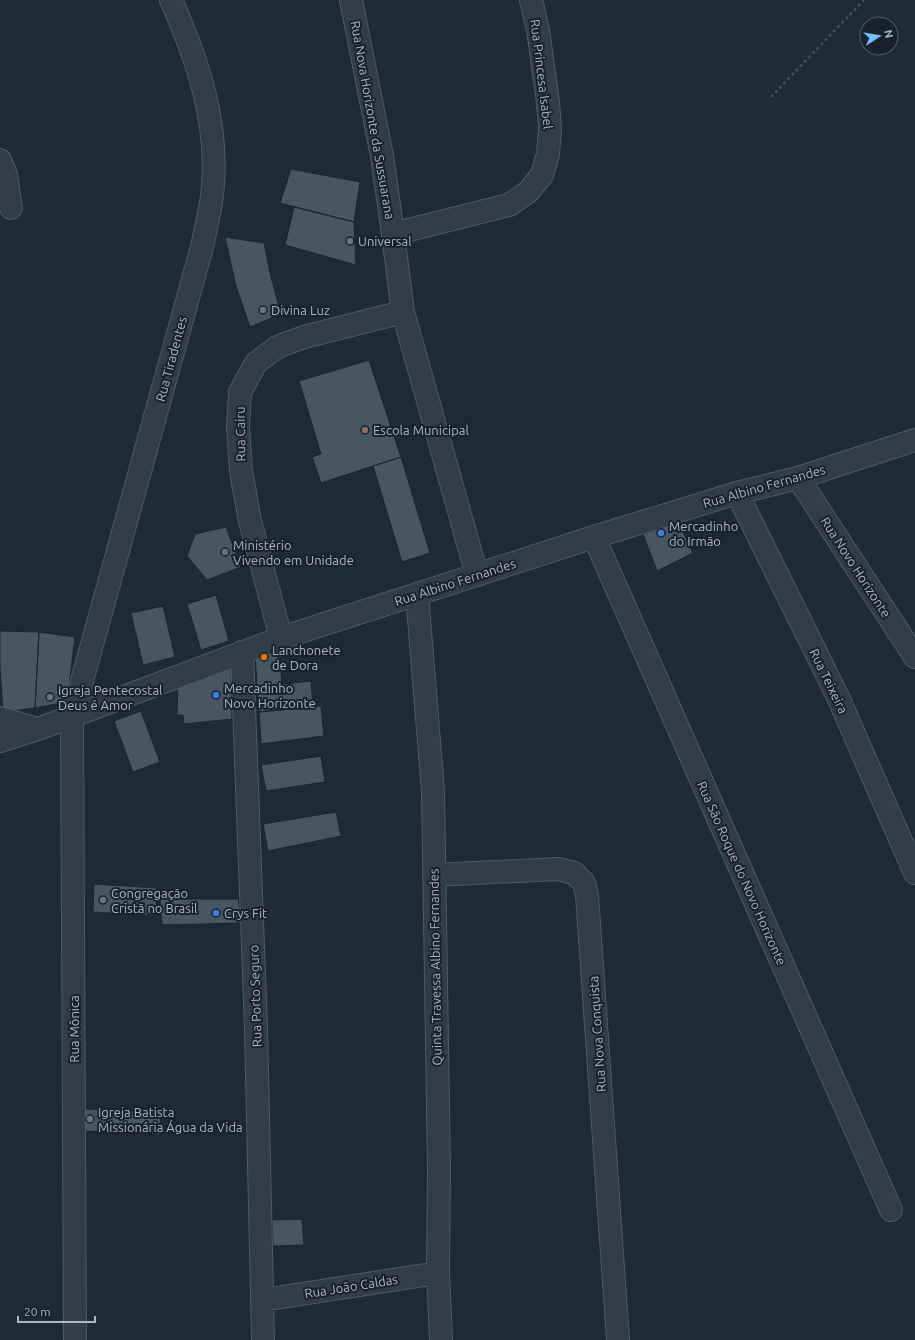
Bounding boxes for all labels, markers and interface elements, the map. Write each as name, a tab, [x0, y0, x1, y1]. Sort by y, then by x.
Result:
north arrow	[859, 16, 899, 56]
street label: Rua Princesa Isabel	[528, 18, 556, 130]
street label: Rua Nova Horizonte da Sussuarana	[349, 20, 397, 220]
text: N	[882, 29, 896, 39]
place label: Universal	[358, 234, 412, 248]
marker: Universal	[345, 236, 355, 246]
place label: Divina Luz	[271, 303, 330, 317]
marker: Divina Luz	[258, 305, 268, 315]
street label: Rua Tiradentes	[153, 315, 189, 403]
street label: Rua Cairu	[233, 406, 247, 462]
place label: Escola Municipal	[373, 423, 469, 437]
marker: Escola Municipal	[360, 425, 370, 435]
street label: Rua Albino Fernandes	[701, 462, 827, 510]
street label: Rua Novo Horizonte	[818, 514, 894, 620]
place label: Mercadinho do Irmão	[669, 519, 738, 548]
marker: Mercadinho do Irmão	[656, 528, 666, 538]
place label: Ministério Vivendo em Unidade	[233, 538, 354, 567]
marker: Ministério Vivendo em Unidade	[220, 547, 230, 557]
street label: Rua Albino Fernandes	[393, 556, 518, 608]
place label: Lanchonete de Dora	[272, 643, 341, 672]
street label: Rua Teixeira	[807, 646, 851, 716]
marker: Lanchonete de Dora	[259, 652, 269, 662]
place label: Mercadinho Novo Horizonte	[224, 681, 316, 710]
place label: Igreja Pentecostal Deus é Amor	[58, 683, 163, 712]
marker: Mercadinho Novo Horizonte	[211, 690, 221, 700]
marker: Igreja Pentecostal Deus é Amor	[45, 692, 55, 702]
street label: Rua São Roque do Novo Horizonte	[695, 779, 789, 967]
street label: Quinta Travessa Albino Fernandes	[426, 868, 445, 1066]
place label: Congregação Cristã no Brasil	[111, 886, 198, 915]
marker: Congregação Cristã no Brasil	[98, 895, 108, 905]
place label: Crys Fit	[224, 906, 267, 920]
marker: Crys Fit	[211, 908, 221, 918]
street label: Rua Porto Seguro	[246, 945, 264, 1047]
street label: Rua Nova Conquista	[586, 975, 608, 1093]
street label: Rua Mônica	[67, 995, 81, 1063]
place label: Igreja Batista Missionária Água da Vida	[98, 1105, 243, 1134]
marker: Igreja Batista Missionária Água da Vida	[85, 1114, 95, 1124]
street label: Rua João Caldas	[303, 1272, 399, 1300]
scale bar	[18, 1298, 95, 1324]
text: 20 m	[24, 1305, 51, 1318]

